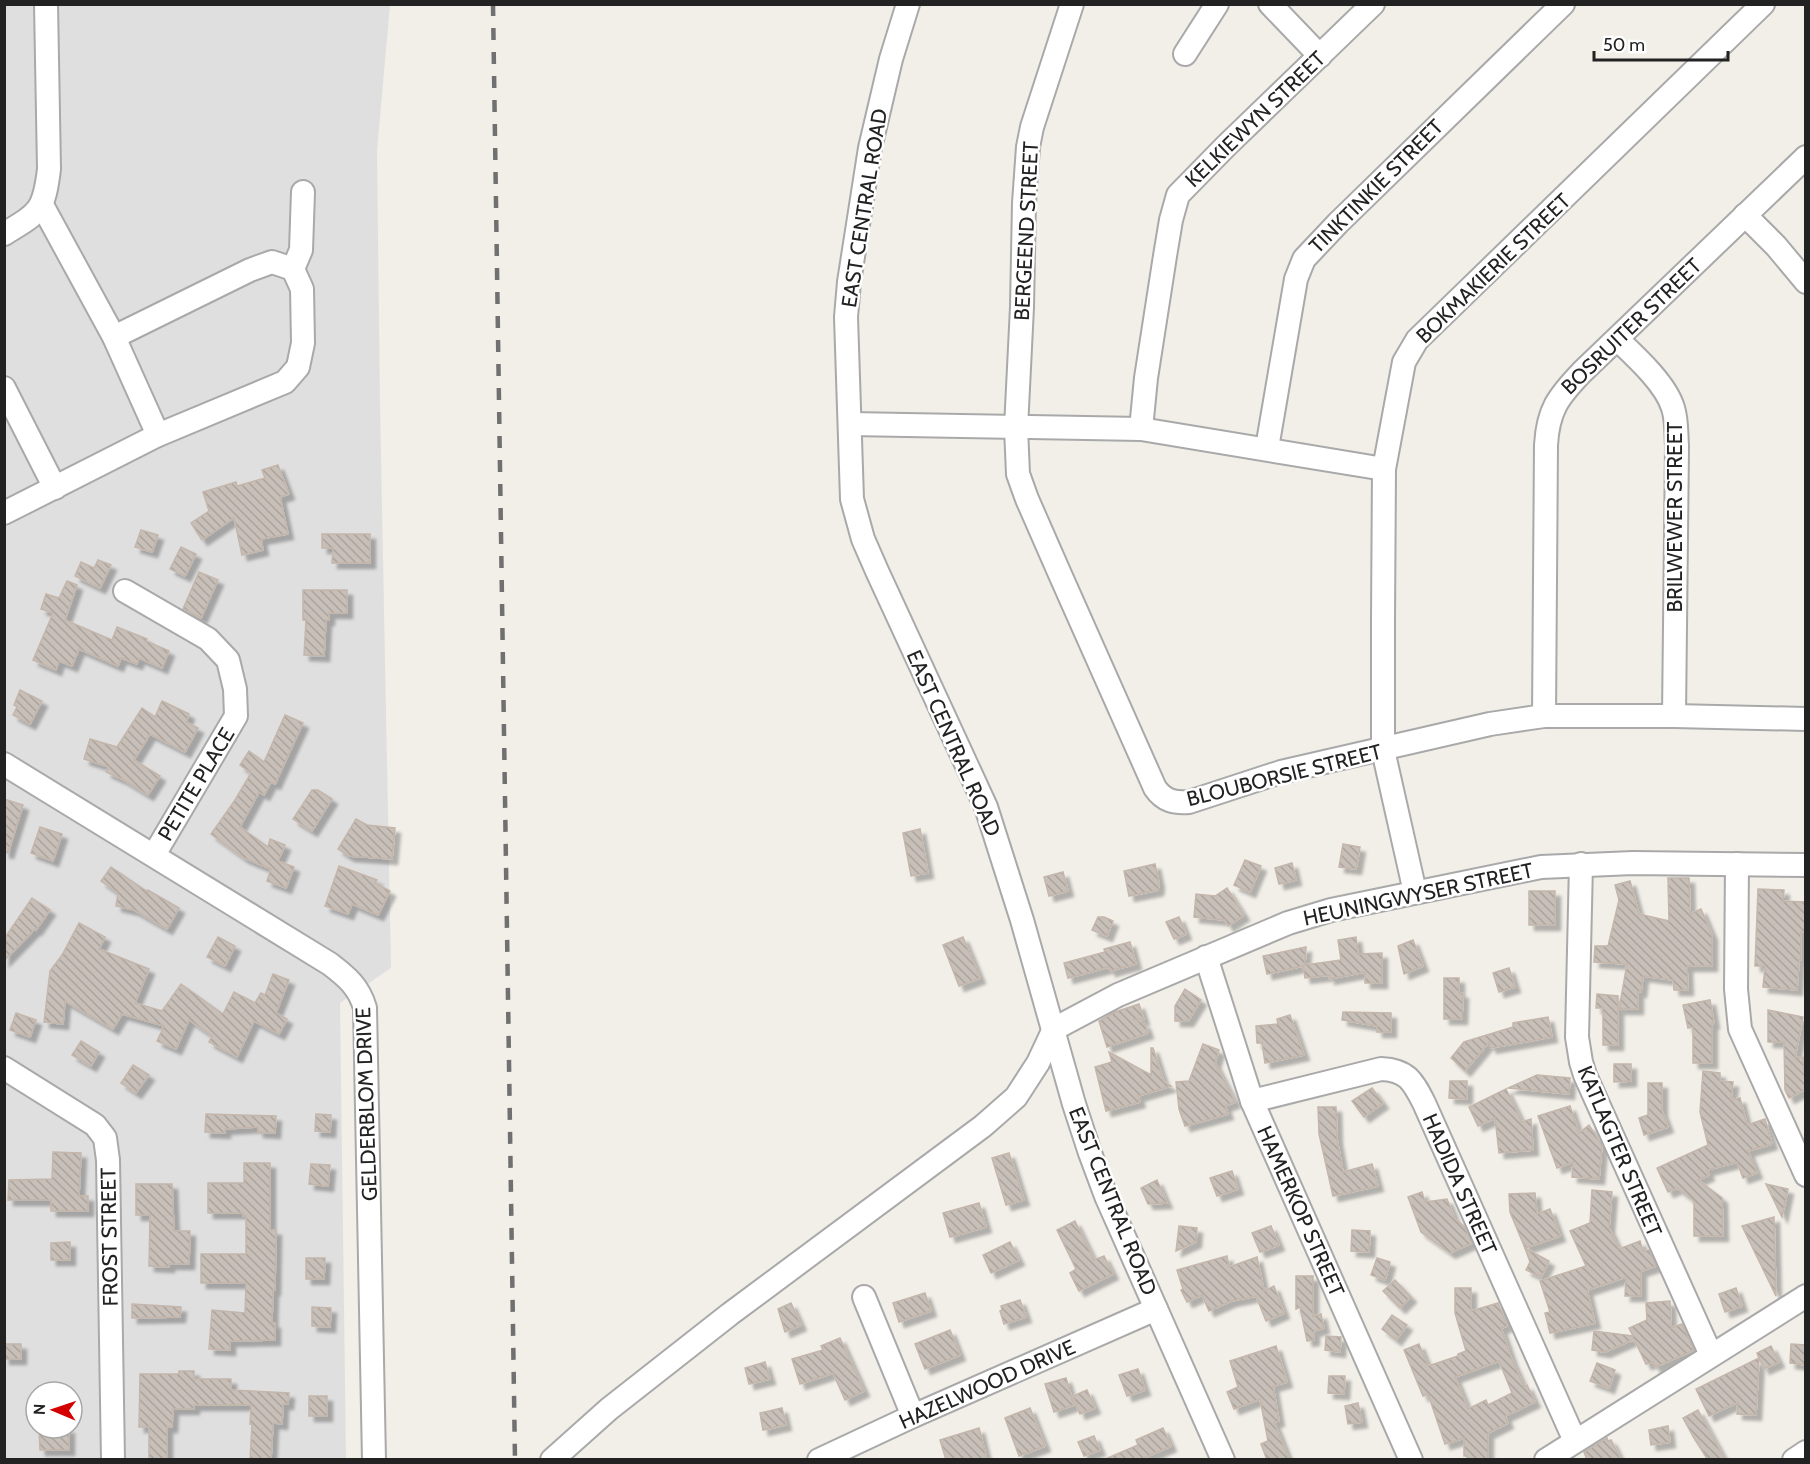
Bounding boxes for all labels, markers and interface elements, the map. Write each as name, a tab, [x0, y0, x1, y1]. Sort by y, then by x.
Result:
scale bar	[1594, 24, 1728, 62]
text: 50 m	[1603, 34, 1645, 56]
street label: KELKIEWYN STREET	[1180, 46, 1330, 192]
street label: EAST CENTRAL ROAD	[836, 107, 892, 309]
street label: TINKTINKIE STREET	[1304, 114, 1448, 258]
street label: BERGEEND STREET	[1009, 141, 1043, 321]
street label: BOKMAKIERIE STREET	[1411, 188, 1575, 348]
street label: BOSRUITER STREET	[1556, 253, 1706, 399]
street label: BRILWEWER STREET	[1662, 422, 1687, 612]
street label: EAST CENTRAL ROAD	[902, 646, 1006, 840]
street label: PETITE PLACE	[152, 723, 240, 845]
street label: BLOUBORSIE STREET	[1184, 739, 1384, 811]
street label: HEUNINGWYSER STREET	[1301, 857, 1535, 931]
street label: GELDERBLOM DRIVE	[350, 1007, 382, 1201]
street label: KATLAGTER STREET	[1573, 1062, 1667, 1240]
street label: EAST CENTRAL ROAD	[1064, 1103, 1162, 1299]
street label: HADIDA STREET	[1418, 1110, 1502, 1258]
street label: HAMERKOP STREET	[1252, 1122, 1350, 1300]
street label: FROST STREET	[95, 1167, 123, 1307]
street label: HAZELWOOD DRIVE	[895, 1334, 1079, 1434]
north arrow	[24, 1380, 84, 1440]
text: N	[30, 1404, 49, 1415]

